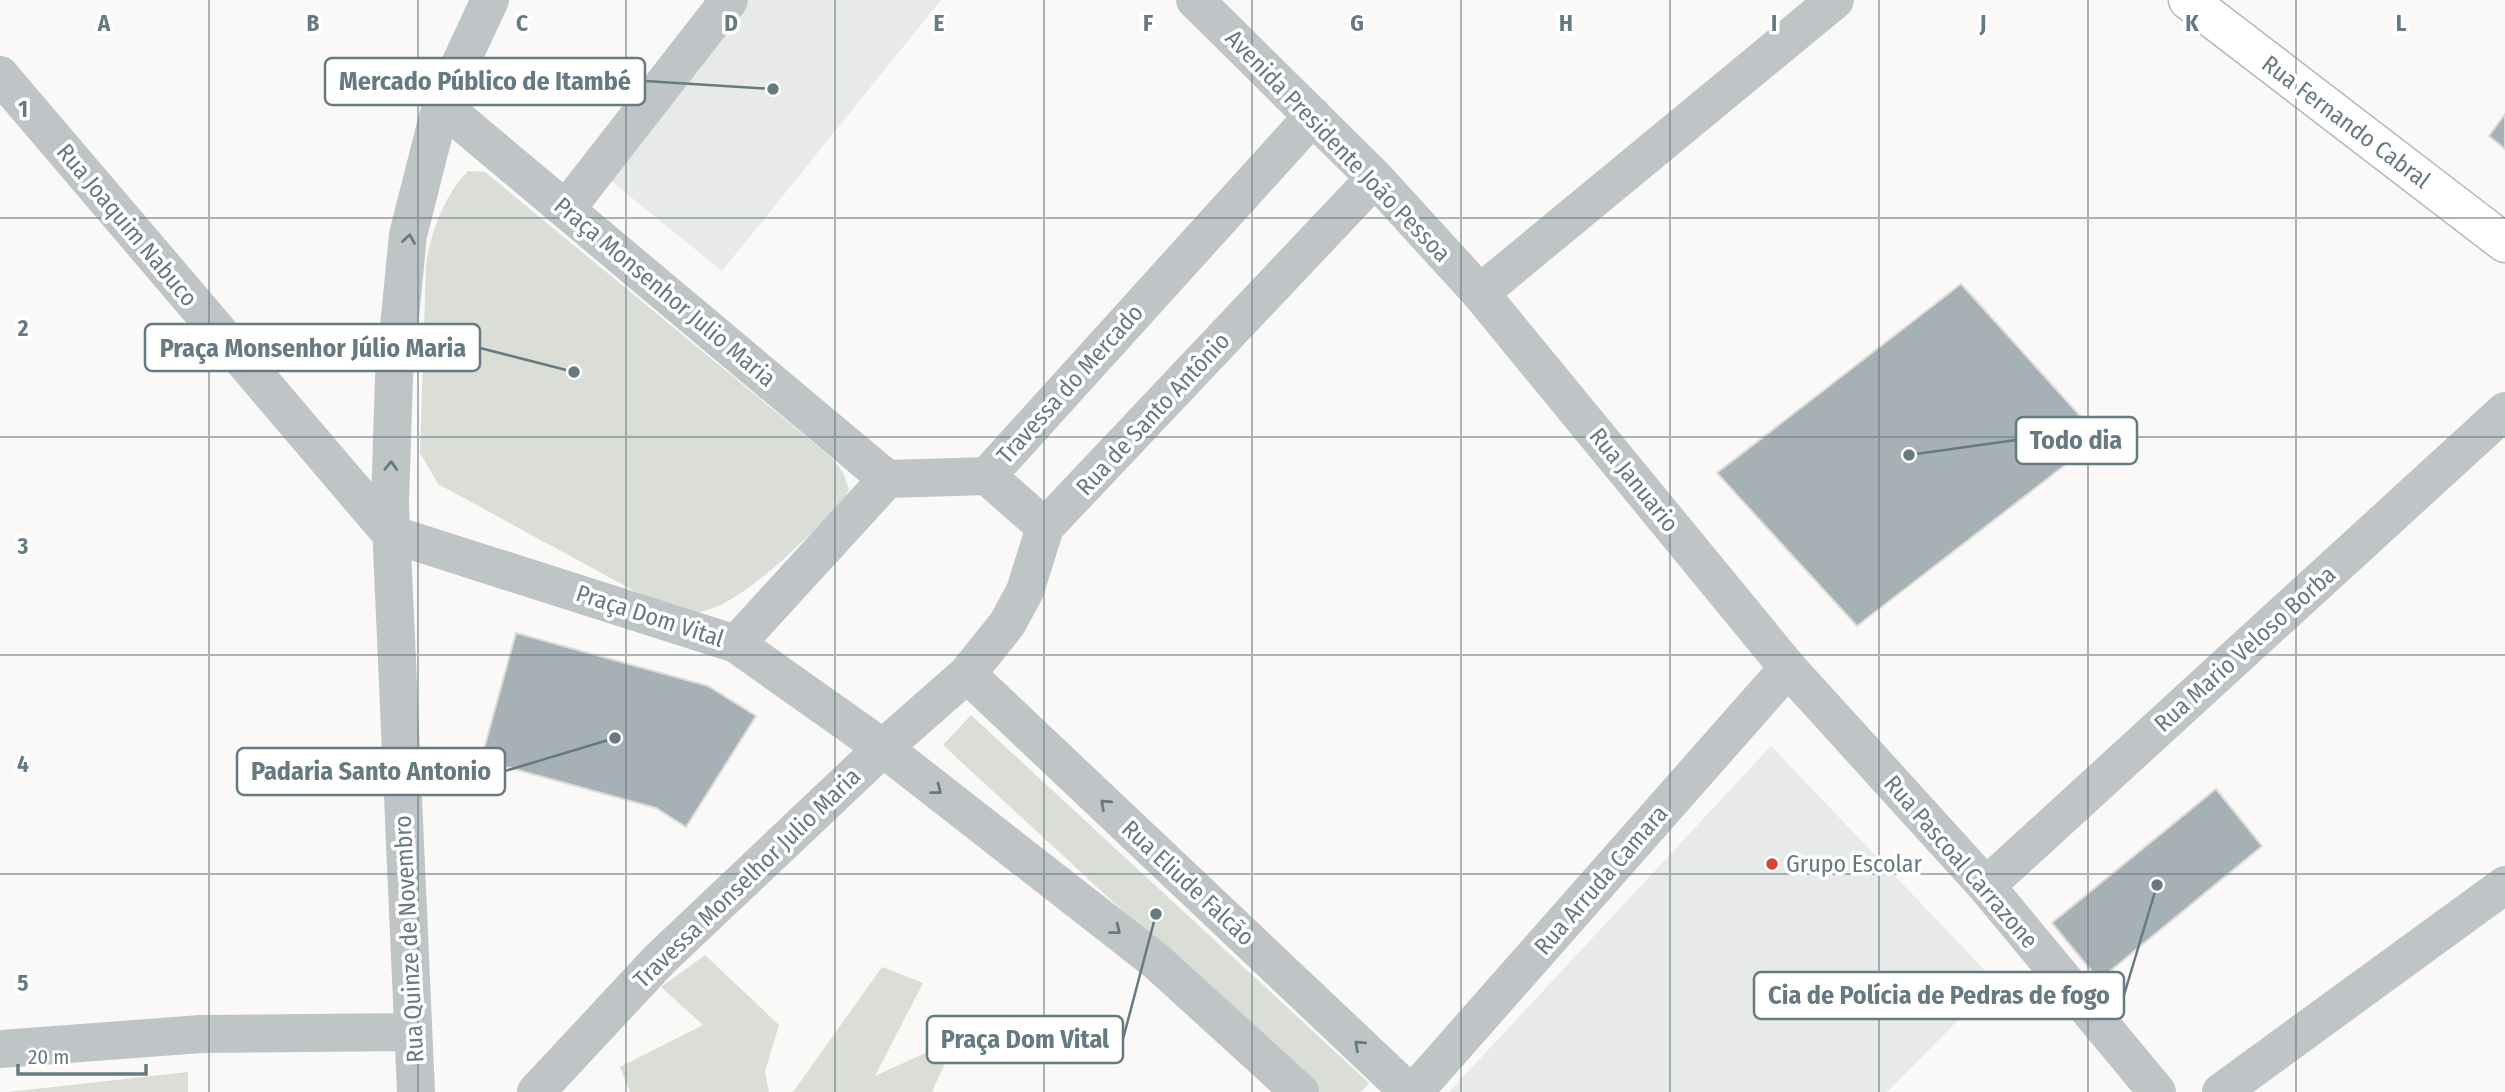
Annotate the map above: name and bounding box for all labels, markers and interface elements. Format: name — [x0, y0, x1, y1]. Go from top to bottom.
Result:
text: A — [97, 9, 111, 37]
text: B — [307, 9, 320, 37]
text: C — [516, 9, 528, 37]
text: D — [724, 9, 738, 37]
text: E — [934, 9, 945, 37]
text: F — [1143, 9, 1153, 37]
text: G — [1350, 9, 1364, 37]
text: H — [1559, 9, 1573, 37]
text: I — [1771, 9, 1777, 37]
text: J — [1979, 9, 1986, 37]
text: K — [2185, 9, 2199, 37]
text: L — [2396, 9, 2407, 37]
street label: Avenida Presidente João Pessoa — [1220, 24, 1456, 268]
street label: Rua Fernando Cabral — [2256, 50, 2436, 194]
callout: Mercado Público de Itambé — [325, 58, 645, 105]
text: Mercado Público de Itambé — [339, 66, 631, 97]
text: 1 — [18, 95, 28, 123]
street label: Rua Joaquim Nabuco — [51, 138, 203, 312]
street label: Praça Monsenhor Julio Maria — [549, 191, 781, 393]
one-way arrow — [401, 233, 416, 245]
street label: Travessa do Mercado — [991, 299, 1149, 469]
text: 2 — [17, 314, 29, 342]
callout: Praça Monsenhor Júlio Maria — [145, 324, 480, 371]
street label: Rua de Santo Antônio — [1070, 327, 1236, 501]
text: Praça Monsenhor Júlio Maria — [160, 333, 466, 364]
callout: Todo dia — [2016, 417, 2137, 464]
street label: Rua Januario — [1584, 422, 1684, 538]
text: Todo dia — [2030, 425, 2122, 456]
one-way arrow — [383, 460, 399, 470]
text: 3 — [17, 532, 29, 560]
street label: Rua Mario Veloso Borba — [2149, 560, 2341, 738]
street label: Praça Dom Vital — [573, 579, 727, 653]
callout: Padaria Santo Antonio — [237, 748, 505, 795]
text: 4 — [17, 750, 29, 778]
text: Padaria Santo Antonio — [251, 756, 491, 787]
street label: Travessa Monselhor Julio Maria — [628, 762, 866, 994]
street label: Rua Pascoal Carrazone — [1878, 770, 2044, 954]
one-way arrow — [929, 782, 942, 795]
one-way arrow — [1100, 800, 1113, 813]
street label: Rua Arruda Camara — [1529, 800, 1673, 960]
street label: Rua Quinze de Novembro — [389, 815, 429, 1063]
street label: Rua Eliude Falcão — [1116, 815, 1260, 951]
place label: Grupo Escolar — [1786, 850, 1923, 878]
marker: Grupo Escolar — [1764, 856, 1780, 872]
one-way arrow — [1109, 922, 1121, 935]
text: 5 — [17, 969, 29, 997]
callout: Cia de Polícia de Pedras de fogo — [1754, 972, 2124, 1019]
text: Cia de Polícia de Pedras de fogo — [1768, 980, 2110, 1011]
callout: Praça Dom Vital — [927, 1016, 1123, 1063]
text: Praça Dom Vital — [941, 1024, 1110, 1055]
scale bar — [18, 1032, 145, 1076]
one-way arrow — [1354, 1041, 1367, 1053]
text: 20 m — [28, 1044, 69, 1070]

